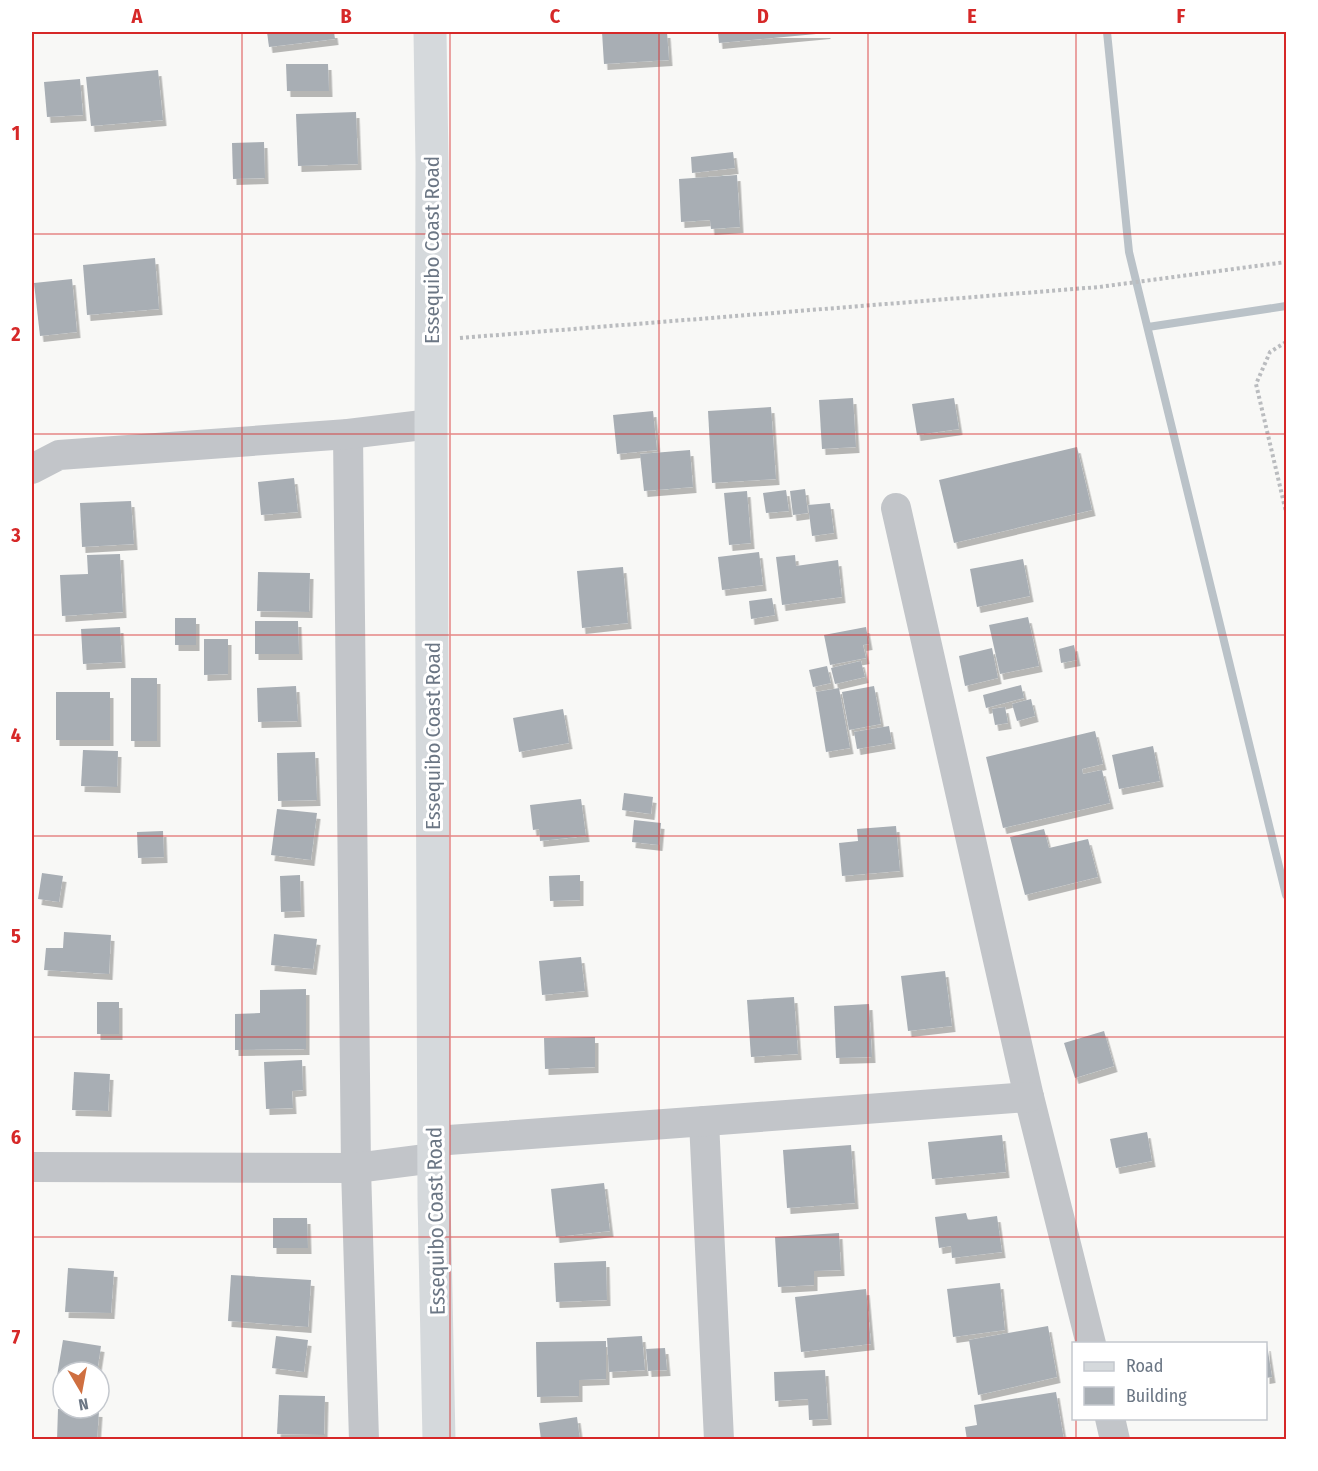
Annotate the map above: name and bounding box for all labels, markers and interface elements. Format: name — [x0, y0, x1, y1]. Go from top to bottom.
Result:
text: A — [131, 4, 144, 28]
text: B — [340, 4, 352, 28]
text: C — [550, 4, 561, 28]
text: D — [757, 4, 769, 28]
text: E — [967, 4, 977, 28]
text: F — [1177, 4, 1186, 28]
text: 1 — [12, 121, 20, 145]
street label: Essequibo Coast Road — [419, 156, 445, 344]
text: 2 — [10, 322, 21, 346]
text: 3 — [10, 523, 21, 547]
street label: Essequibo Coast Road — [420, 642, 446, 830]
text: 4 — [11, 723, 21, 747]
text: 5 — [11, 924, 21, 948]
text: 6 — [11, 1125, 21, 1149]
street label: Essequibo Coast Road — [421, 1127, 451, 1315]
text: 7 — [12, 1325, 21, 1349]
legend — [1072, 1342, 1267, 1420]
text: Road — [1126, 1355, 1163, 1377]
north arrow — [51, 1360, 111, 1420]
text: Building — [1126, 1385, 1187, 1407]
text: N — [77, 1394, 90, 1414]

